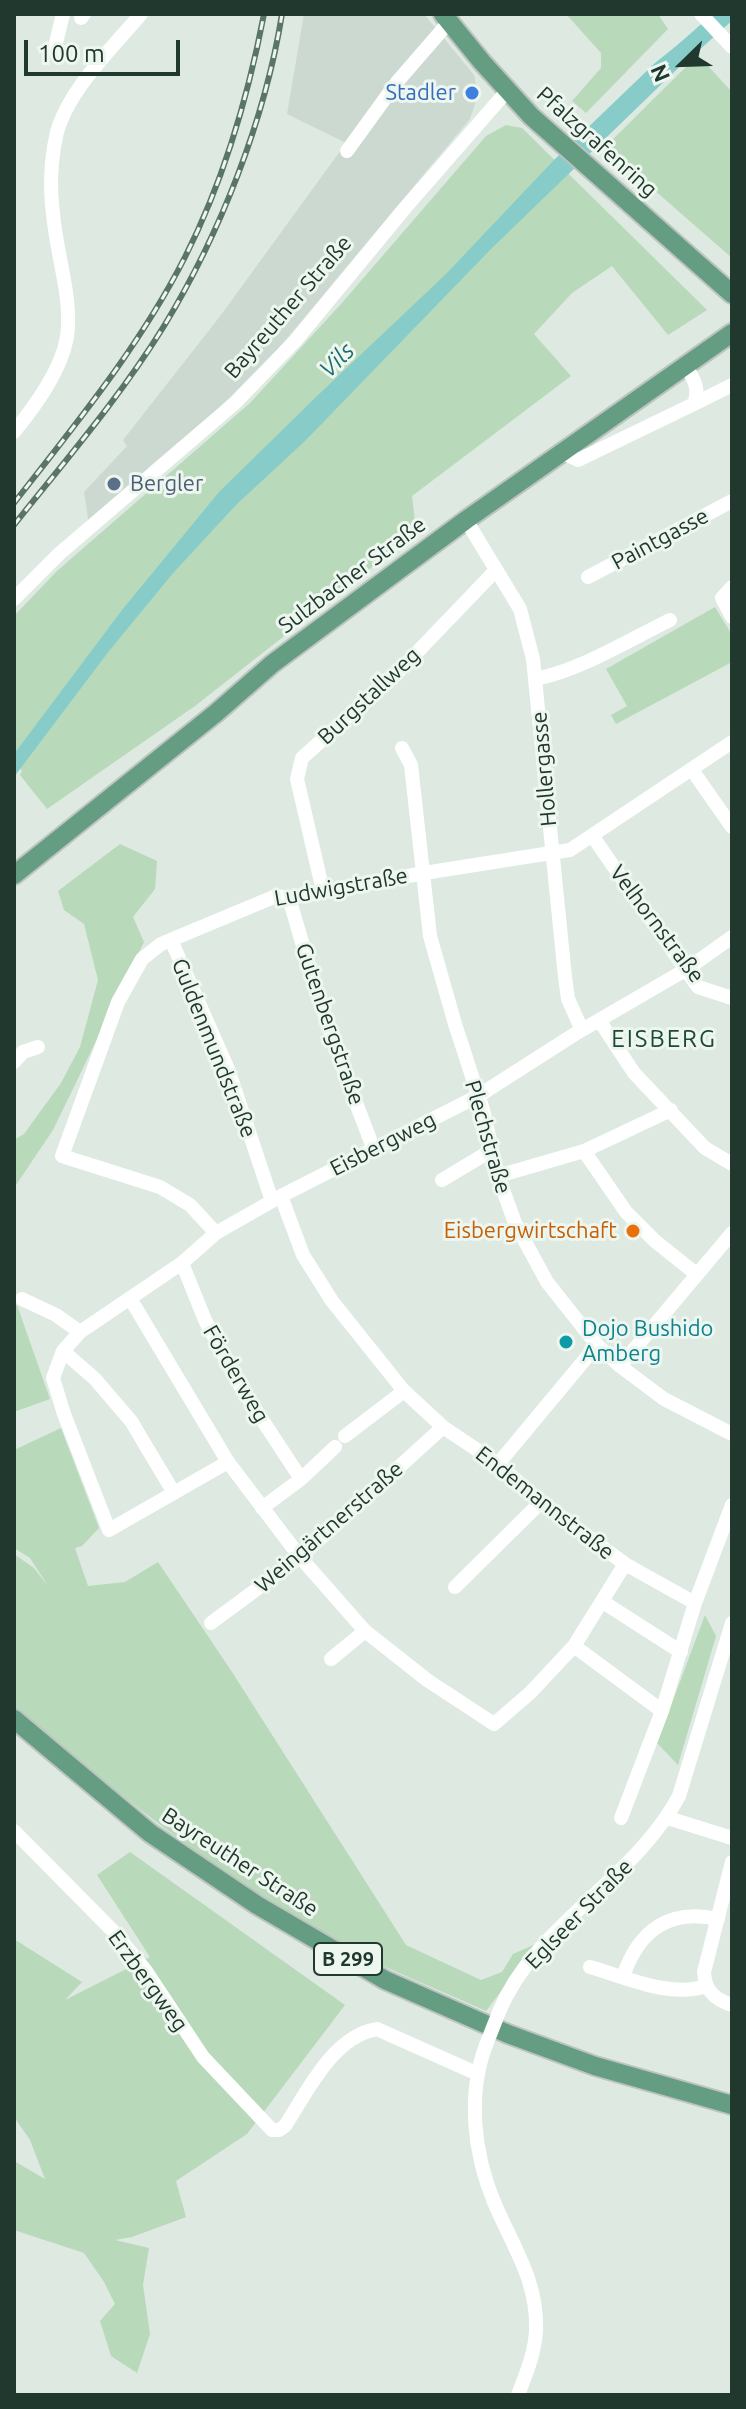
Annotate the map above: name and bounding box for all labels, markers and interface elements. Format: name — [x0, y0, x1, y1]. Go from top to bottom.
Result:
scale bar — [28, 24, 184, 74]
north arrow — [642, 24, 722, 104]
text: 100 m — [38, 40, 105, 67]
text: N — [645, 61, 674, 86]
place label: Stadler — [385, 80, 456, 106]
street label: Pfalzgrafenring — [531, 81, 663, 203]
marker: Stadler — [463, 84, 481, 102]
street label: Bayreuther Straße — [219, 230, 357, 384]
water label: Vils — [314, 337, 360, 383]
place label: Bergler — [130, 471, 203, 497]
marker: Bergler — [105, 475, 123, 493]
street label: Paintgasse — [607, 502, 713, 576]
street label: Sulzbacher Straße — [273, 511, 431, 639]
street label: Burgstallweg — [312, 642, 426, 750]
street label: Hollergasse — [526, 710, 562, 828]
street label: Velhornstraße — [604, 860, 710, 988]
street label: Ludwigstraße — [272, 862, 410, 912]
street label: Gutenbergstraße — [290, 939, 370, 1109]
street label: Guldenmundstraße — [166, 955, 262, 1141]
district label: EISBERG — [611, 1025, 717, 1053]
street label: Plechstraße — [459, 1077, 517, 1197]
street label: Eisbergweg — [326, 1106, 440, 1182]
place label: Eisbergwirtschaft — [444, 1218, 617, 1244]
marker: Eisbergwirtschaft — [624, 1222, 642, 1240]
place label: Dojo Bushido Amberg — [582, 1316, 713, 1368]
street label: Förderweg — [197, 1320, 275, 1428]
marker: Dojo Bushido Amberg — [557, 1333, 575, 1351]
street label: Endemannstraße — [470, 1441, 620, 1565]
street label: Weingärtnerstraße — [250, 1456, 408, 1598]
street label: Bayreuther Straße — [157, 1802, 323, 1922]
street label: Eglseer Straße — [520, 1853, 638, 1975]
street label: Erzbergweg — [102, 1925, 194, 2037]
road number: B 299 — [314, 1943, 382, 1975]

